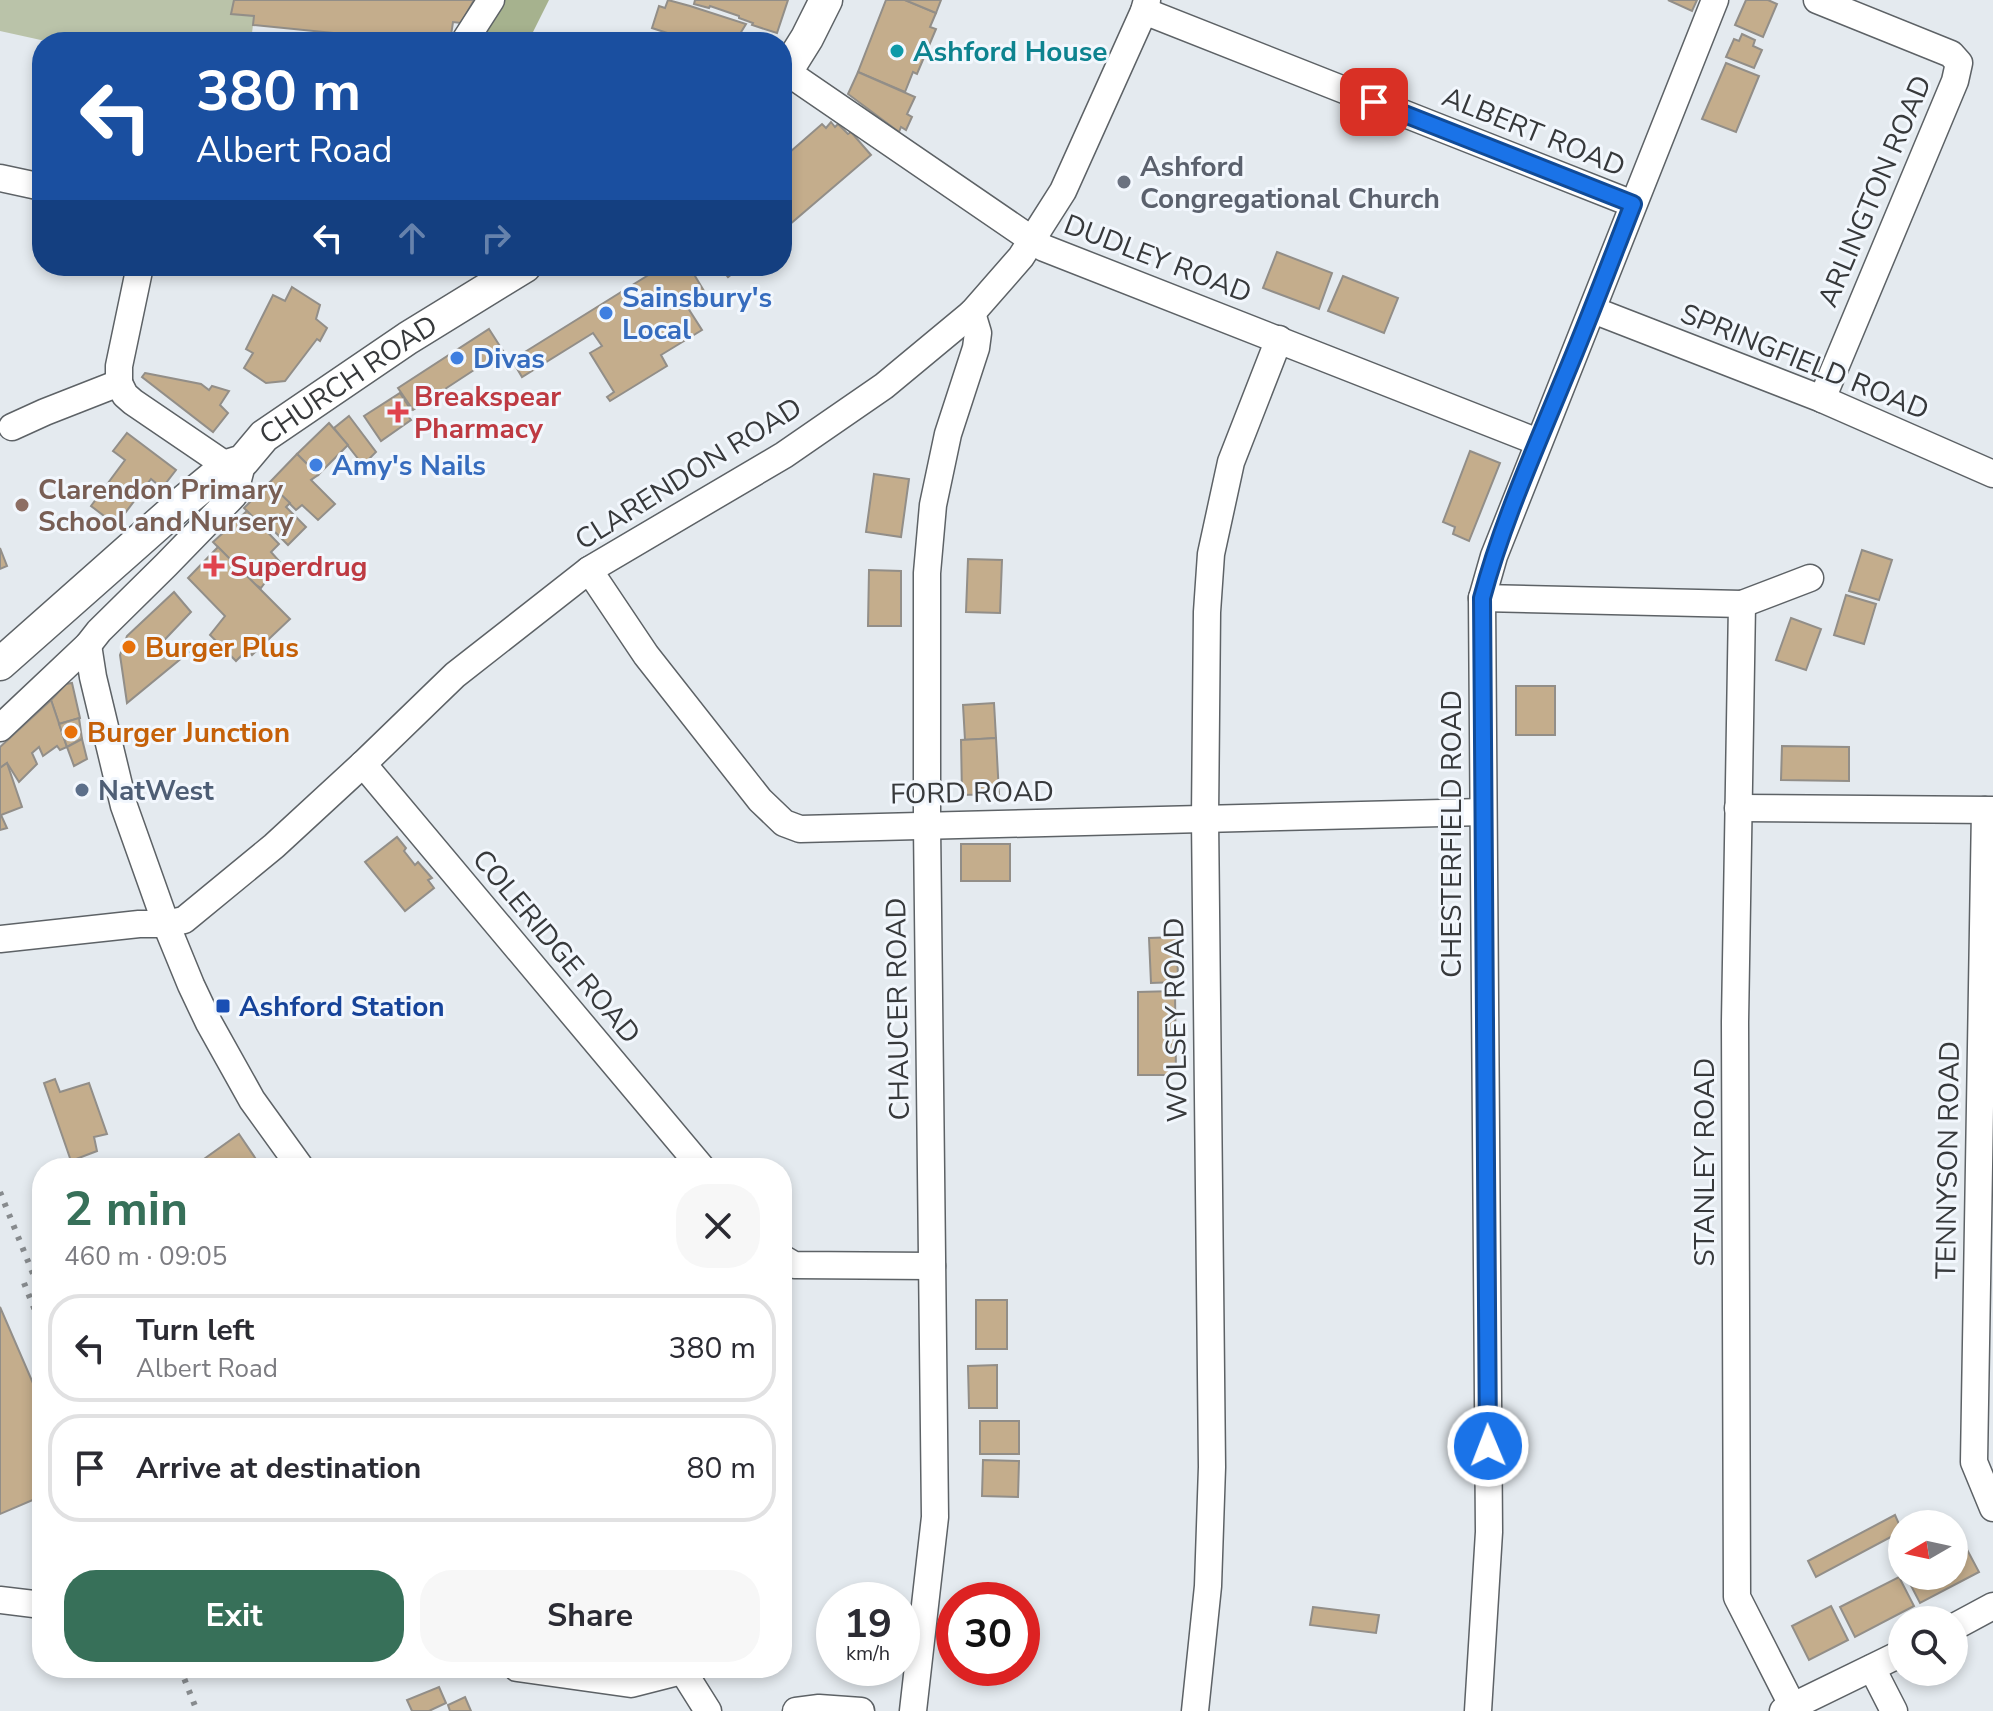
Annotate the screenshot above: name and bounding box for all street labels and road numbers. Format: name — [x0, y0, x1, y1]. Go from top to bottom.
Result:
street label: ARLINGTON ROAD — [1809, 70, 1941, 313]
street label: ALBERT ROAD — [1437, 78, 1631, 186]
street label: DUDLEY ROAD — [1058, 206, 1257, 312]
street label: SPRINGFIELD ROAD — [1675, 295, 1935, 429]
street label: CHURCH ROAD — [252, 306, 445, 454]
street label: CLARENDON ROAD — [568, 389, 809, 559]
street label: CHESTERFIELD ROAD — [1433, 690, 1471, 978]
street label: FORD ROAD — [890, 773, 1054, 813]
street label: COLERIDGE ROAD — [464, 841, 649, 1052]
street label: CHAUCER ROAD — [877, 897, 919, 1121]
street label: WOLSEY ROAD — [1155, 917, 1197, 1123]
street label: TENNYSON ROAD — [1927, 1041, 1969, 1279]
street label: STANLEY ROAD — [1686, 1058, 1724, 1266]

